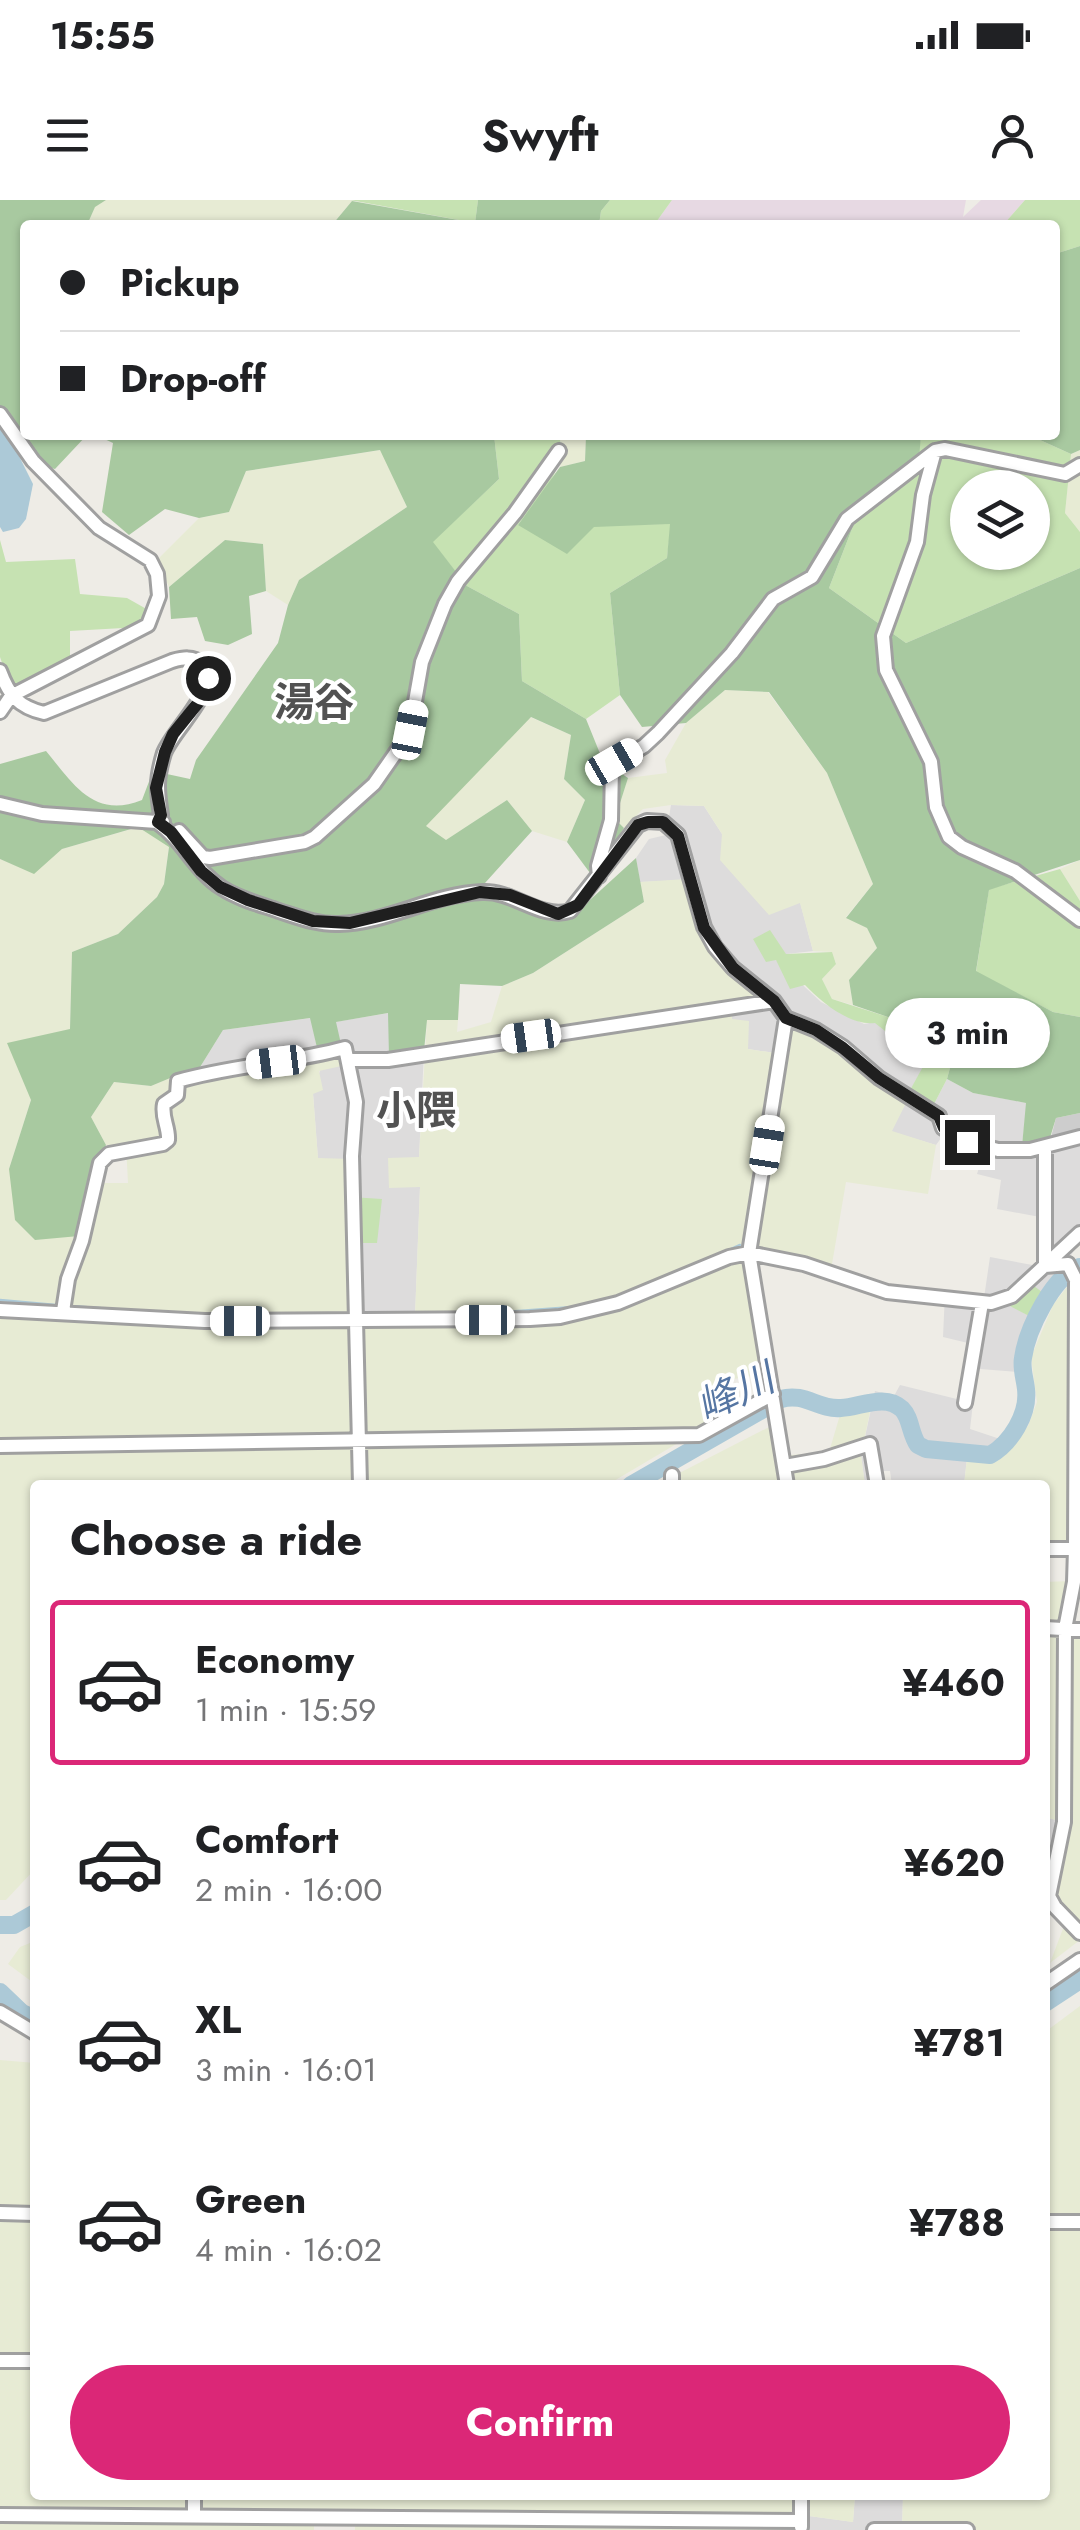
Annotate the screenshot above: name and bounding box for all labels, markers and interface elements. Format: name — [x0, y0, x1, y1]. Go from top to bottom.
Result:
text: 15:55 — [50, 8, 155, 63]
text: Swyft — [482, 103, 598, 168]
icon: menu — [40, 108, 95, 163]
icon: person — [985, 108, 1040, 163]
text: Pickup — [120, 255, 240, 310]
text: Drop-off — [120, 351, 266, 406]
map controls — [950, 470, 1050, 570]
button: layers — [950, 470, 1050, 570]
route start — [186, 656, 231, 701]
district label: 湯谷 — [274, 673, 354, 731]
car — [390, 698, 430, 762]
car — [581, 734, 647, 790]
callout: 3 min — [884, 997, 1050, 1067]
text: 3 min — [926, 1010, 1009, 1056]
car — [499, 1017, 563, 1055]
car — [244, 1043, 308, 1081]
district label: 小隈 — [376, 1081, 456, 1139]
car — [747, 1113, 787, 1177]
route end — [945, 1120, 990, 1165]
car — [455, 1305, 515, 1335]
car — [210, 1306, 270, 1336]
water label: 峰川 — [686, 1347, 787, 1435]
text: Choose a ride — [70, 1507, 362, 1572]
text: Economy — [195, 1632, 354, 1687]
icon: car — [75, 1638, 165, 1728]
text: ¥460 — [902, 1655, 1005, 1710]
text: 1 min · 15:59 — [195, 1687, 376, 1733]
text: Comfort — [195, 1812, 338, 1867]
icon: car — [75, 1818, 165, 1908]
text: ¥620 — [904, 1835, 1005, 1890]
text: 2 min · 16:00 — [195, 1867, 383, 1913]
text: XL — [195, 1992, 241, 2047]
icon: car — [75, 1998, 165, 2088]
text: ¥781 — [913, 2015, 1005, 2070]
text: 3 min · 16:01 — [195, 2047, 377, 2093]
text: Green — [195, 2172, 306, 2227]
icon: car — [75, 2178, 165, 2268]
text: ¥788 — [909, 2195, 1005, 2250]
text: 4 min · 16:02 — [195, 2227, 382, 2273]
button: Confirm — [70, 2365, 1010, 2480]

